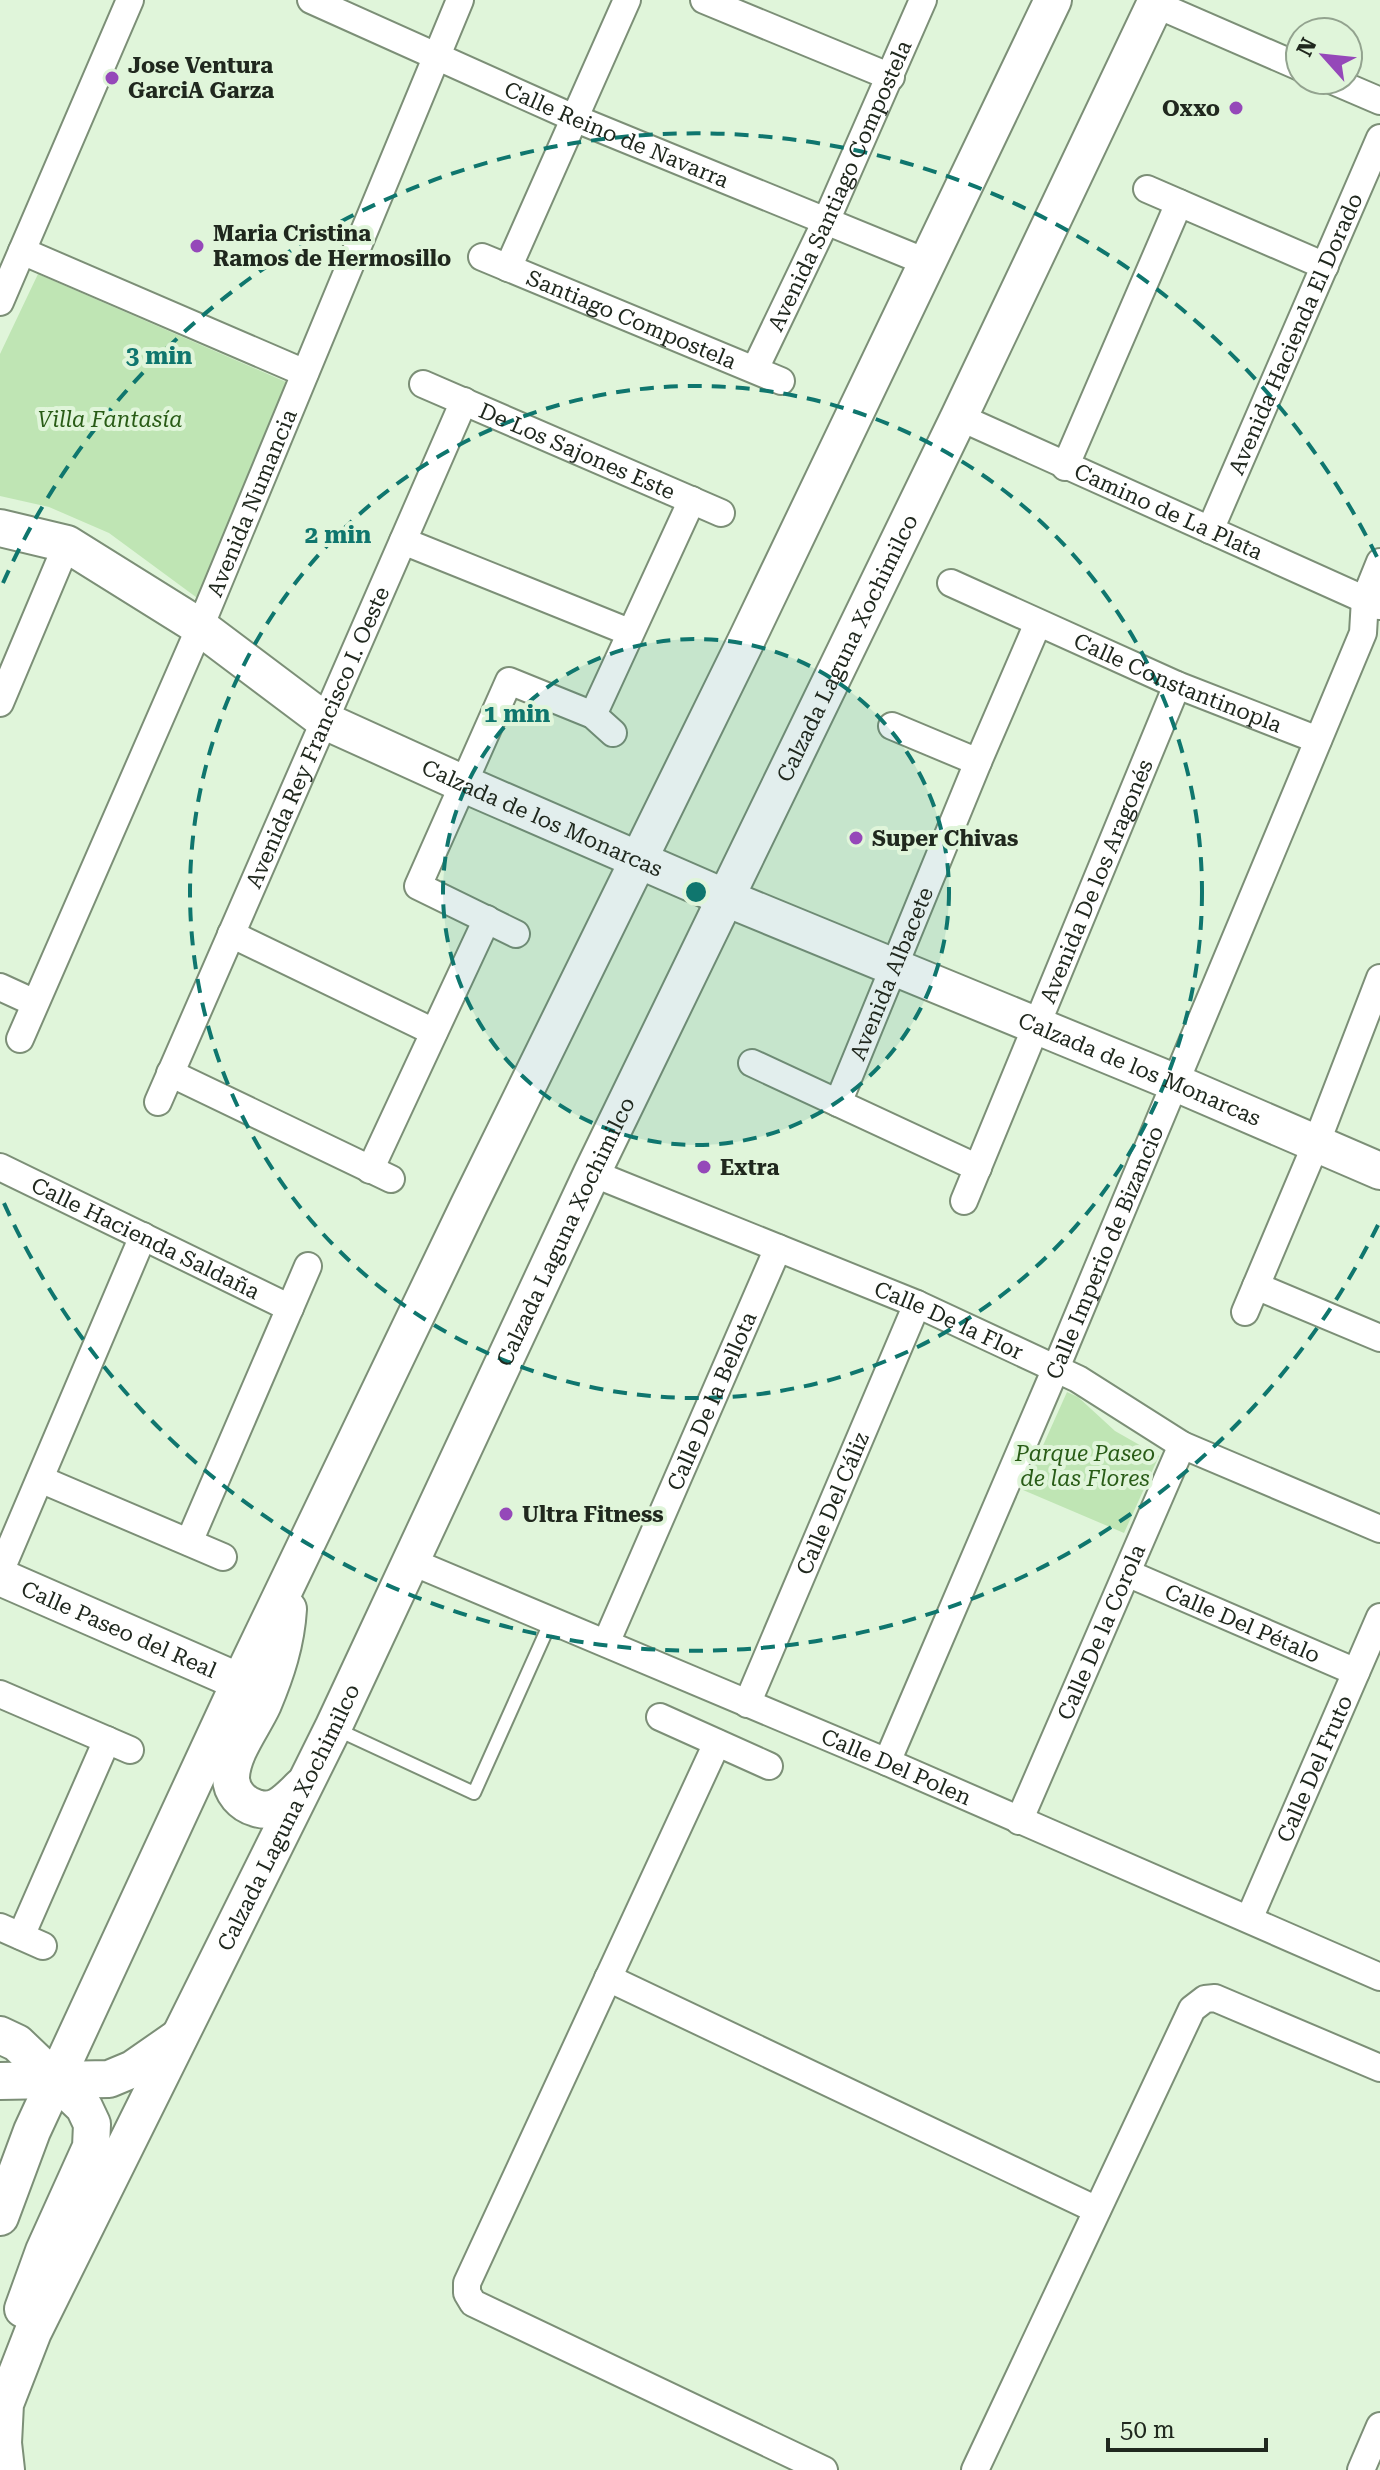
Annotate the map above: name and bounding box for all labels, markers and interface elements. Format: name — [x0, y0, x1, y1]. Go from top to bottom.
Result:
north arrow — [1284, 16, 1364, 96]
text: N — [1292, 34, 1322, 60]
street label: Avenida Santiago Compostela — [763, 36, 916, 335]
place label: Jose Ventura GarciA Garza — [128, 53, 274, 103]
marker: Jose Ventura GarciA Garza — [103, 69, 121, 87]
street label: Calle Reino de Navarra — [501, 76, 733, 193]
place label: Oxxo — [1162, 96, 1220, 121]
marker: Oxxo — [1227, 99, 1245, 117]
street label: Avenida Hacienda El Dorado — [1223, 189, 1367, 478]
place label: Maria Cristina Ramos de Hermosillo — [213, 221, 451, 271]
marker: Maria Cristina Ramos de Hermosillo — [188, 237, 206, 255]
street label: Santiago Compostela — [523, 264, 740, 374]
text: 3 min — [126, 342, 192, 370]
street label: De Los Sajones Este — [475, 397, 679, 504]
street label: Avenida Numancia — [202, 405, 301, 600]
park label: Villa Fantasía — [38, 407, 182, 432]
street label: Camino de La Plata — [1071, 458, 1267, 565]
street label: Calzada Laguna Xochimilco — [771, 510, 922, 786]
text: 2 min — [305, 521, 371, 549]
street label: Avenida Rey Francisco I. Oeste — [241, 583, 394, 892]
street label: Calle Constantinopla — [1070, 628, 1286, 737]
text: 1 min — [484, 700, 550, 728]
street label: Calzada de los Monarcas — [418, 754, 667, 881]
street label: Avenida De los Aragonés — [1035, 756, 1157, 1007]
place label: Super Chivas — [872, 826, 1018, 851]
marker: Super Chivas — [847, 829, 865, 847]
centre of rings — [682, 878, 710, 906]
street label: Avenida Albacete — [845, 883, 938, 1064]
street label: Calzada de los Monarcas — [1015, 1007, 1265, 1131]
street label: Calzada Laguna Xochimilco — [491, 1093, 639, 1370]
street label: Calle Imperio de Bizancio — [1040, 1122, 1168, 1383]
place label: Extra — [720, 1155, 779, 1180]
marker: Extra — [695, 1158, 713, 1176]
street label: Calle Hacienda Saldaña — [27, 1172, 264, 1304]
street label: Calle De la Flor — [871, 1276, 1027, 1364]
street label: Calle De la Bellota — [662, 1308, 761, 1494]
street label: Calle Del Cáliz — [791, 1428, 874, 1578]
park label: Parque Paseo de las Flores — [1014, 1441, 1155, 1491]
place label: Ultra Fitness — [522, 1502, 664, 1527]
marker: Ultra Fitness — [497, 1505, 515, 1523]
street label: Calle De la Corola — [1052, 1540, 1150, 1723]
street label: Calle Paseo del Real — [18, 1576, 221, 1683]
street label: Calle Del Pétalo — [1161, 1578, 1324, 1668]
street label: Calzada Laguna Xochimilco — [212, 1680, 364, 1955]
street label: Calle Del Fruto — [1271, 1691, 1357, 1846]
street label: Calle Del Polen — [818, 1723, 975, 1810]
scale bar — [1108, 2402, 1266, 2452]
text: 50 m — [1120, 2416, 1175, 2444]

